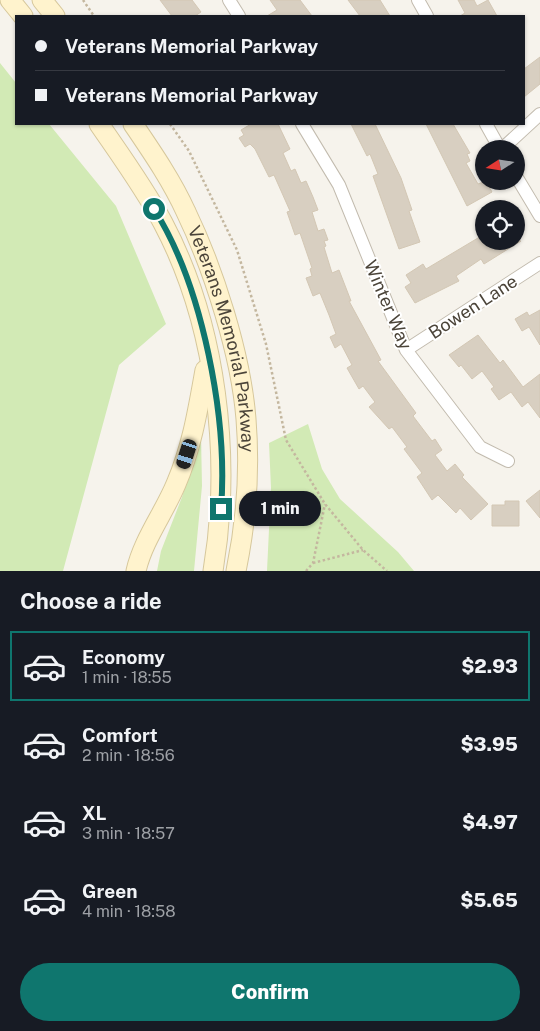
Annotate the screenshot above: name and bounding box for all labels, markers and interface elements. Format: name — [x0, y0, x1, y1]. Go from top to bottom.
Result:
text: Veterans Memorial Parkway — [65, 35, 318, 57]
text: Veterans Memorial Parkway — [65, 84, 318, 106]
north arrow — [475, 140, 525, 190]
map controls — [475, 140, 525, 250]
route start — [143, 198, 165, 220]
button: locate — [475, 200, 525, 250]
street label: Veterans Memorial Parkway — [184, 222, 259, 453]
street label: Winter Way — [360, 257, 417, 353]
street label: Bowen Lane — [424, 270, 521, 343]
car — [175, 437, 198, 471]
callout: 1 min — [238, 492, 321, 526]
route end — [210, 498, 232, 520]
text: 1 min — [260, 499, 300, 518]
text: Choose a ride — [20, 588, 162, 614]
icon: car — [22, 644, 67, 689]
text: Economy — [82, 646, 165, 668]
text: $2.93 — [461, 655, 518, 677]
text: 1 min · 18:55 — [82, 668, 172, 687]
icon: car — [22, 722, 67, 767]
text: Comfort — [82, 724, 158, 746]
text: $3.95 — [460, 733, 518, 755]
text: 2 min · 18:56 — [82, 746, 175, 765]
icon: car — [22, 800, 67, 845]
text: XL — [82, 802, 107, 824]
text: $4.97 — [462, 811, 518, 833]
text: 3 min · 18:57 — [82, 824, 175, 843]
icon: car — [22, 878, 67, 923]
text: Green — [82, 880, 137, 902]
text: $5.65 — [460, 889, 518, 911]
text: 4 min · 18:58 — [82, 902, 176, 921]
button: Confirm — [20, 963, 520, 1021]

